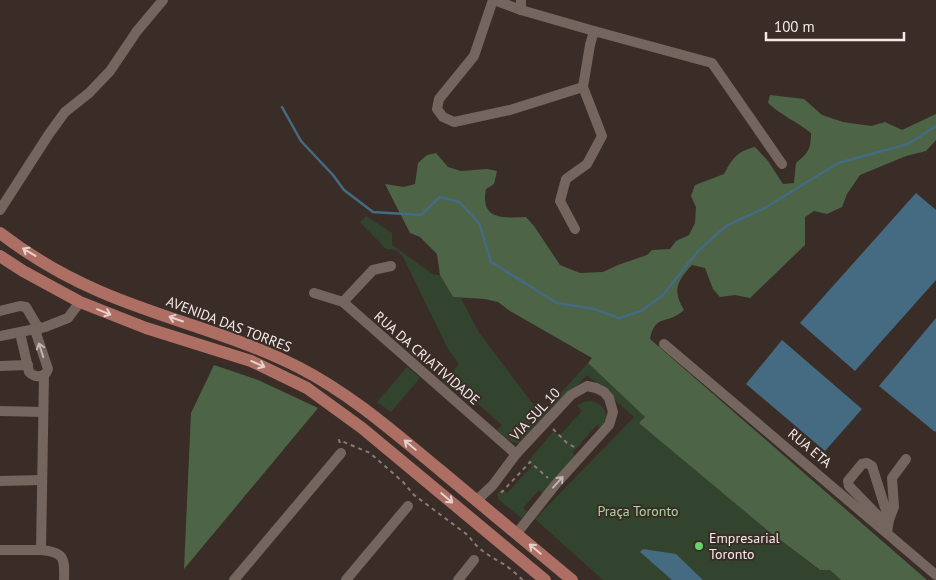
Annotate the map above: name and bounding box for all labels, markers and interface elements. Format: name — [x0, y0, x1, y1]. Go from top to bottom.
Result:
scale bar — [766, 10, 904, 42]
text: 100 m — [774, 17, 815, 36]
one-way arrow — [22, 247, 36, 257]
street label: AVENIDA DAS TORRES — [164, 292, 294, 356]
street label: RUA DA CRIATIVIDADE — [370, 307, 484, 409]
one-way arrow — [96, 308, 111, 317]
one-way arrow — [169, 314, 184, 323]
one-way arrow — [36, 343, 46, 359]
one-way arrow — [250, 360, 265, 369]
street label: VIA SUL 10 — [505, 384, 564, 445]
street label: RUA ETA — [785, 425, 836, 472]
one-way arrow — [403, 439, 416, 450]
one-way arrow — [552, 475, 564, 488]
one-way arrow — [440, 493, 453, 504]
park label: Praça Toronto — [597, 502, 679, 520]
place label: Empresarial Toronto — [709, 529, 780, 563]
marker: Empresarial Toronto — [693, 540, 705, 552]
one-way arrow — [528, 543, 541, 554]

